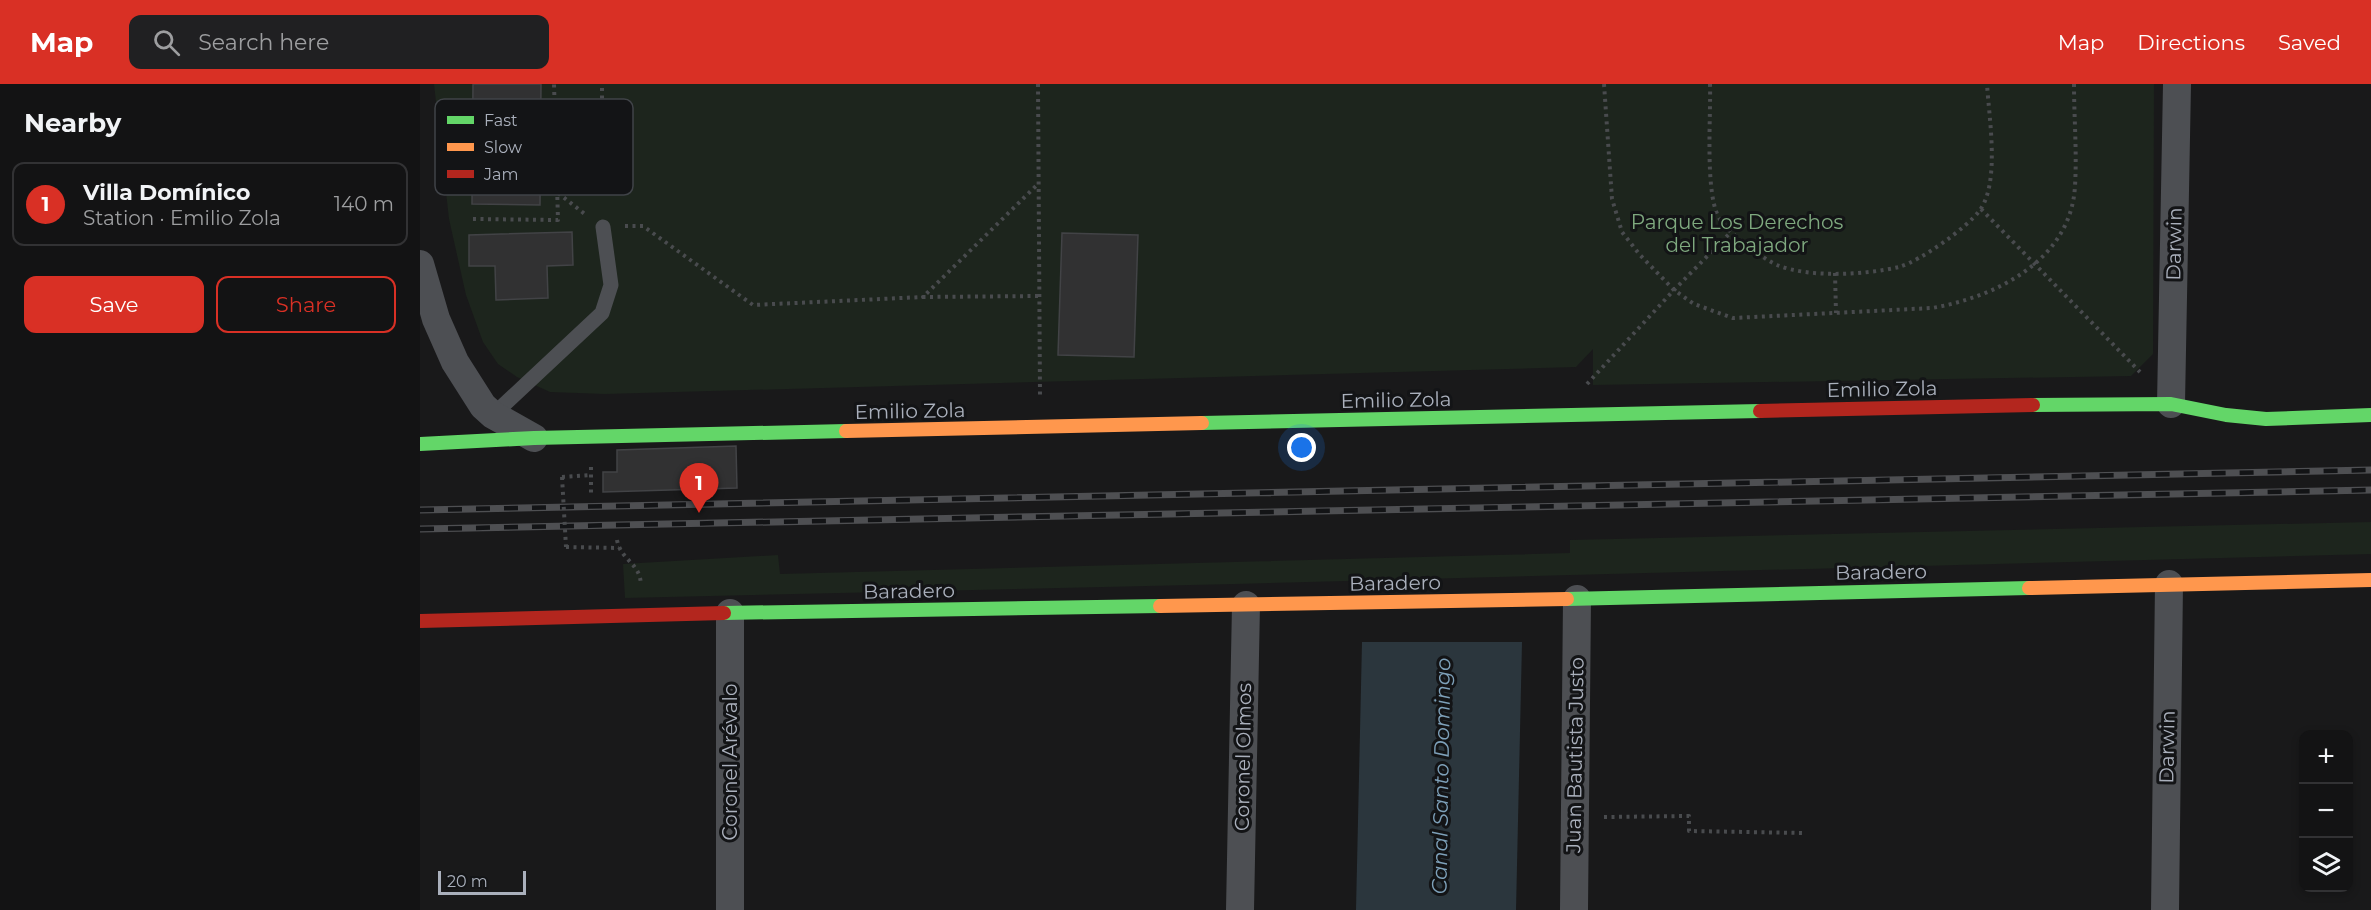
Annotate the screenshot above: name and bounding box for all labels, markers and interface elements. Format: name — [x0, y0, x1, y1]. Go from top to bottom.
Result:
search box — [129, 15, 549, 69]
text: Map — [30, 25, 93, 59]
icon: search — [150, 26, 183, 59]
text: Search here — [198, 29, 329, 56]
text: Map — [2058, 30, 2104, 55]
text: Directions — [2137, 30, 2245, 55]
text: Saved — [2278, 30, 2341, 55]
legend — [435, 99, 633, 195]
text: Nearby — [24, 107, 121, 139]
text: Fast — [484, 111, 518, 130]
text: Slow — [484, 138, 522, 157]
text: Jam — [483, 165, 518, 184]
text: Villa Domínico — [83, 179, 250, 206]
text: 1 — [42, 192, 49, 216]
text: 140 m — [334, 192, 394, 216]
text: Station · Emilio Zola — [83, 206, 281, 230]
street label: Darwin — [2161, 207, 2187, 281]
park label: Parque Los Derechos del Trabajador — [1631, 210, 1843, 257]
button: Save — [24, 276, 204, 333]
button: Share — [216, 276, 396, 333]
street label: Emilio Zola — [1826, 376, 1938, 402]
street label: Emilio Zola — [1340, 387, 1452, 413]
street label: Emilio Zola — [854, 398, 966, 424]
your location — [1287, 433, 1316, 462]
pin: 1 — [680, 464, 718, 513]
street label: Baradero — [1835, 559, 1927, 585]
street label: Baradero — [1349, 570, 1441, 596]
street label: Baradero — [863, 578, 955, 604]
water label: Canal Santo Domingo — [1426, 657, 1456, 895]
street label: Juan Bautista Justo — [1561, 657, 1589, 854]
street label: Coronel Olmos — [1230, 682, 1256, 831]
street label: Coronel Arévalo — [718, 684, 742, 840]
street label: Darwin — [2154, 710, 2180, 784]
map controls — [2299, 730, 2353, 892]
button: + — [2299, 730, 2353, 784]
button: − — [2299, 784, 2353, 838]
button: layers — [2299, 838, 2353, 892]
scale bar — [438, 868, 526, 896]
text: 20 m — [447, 872, 488, 891]

